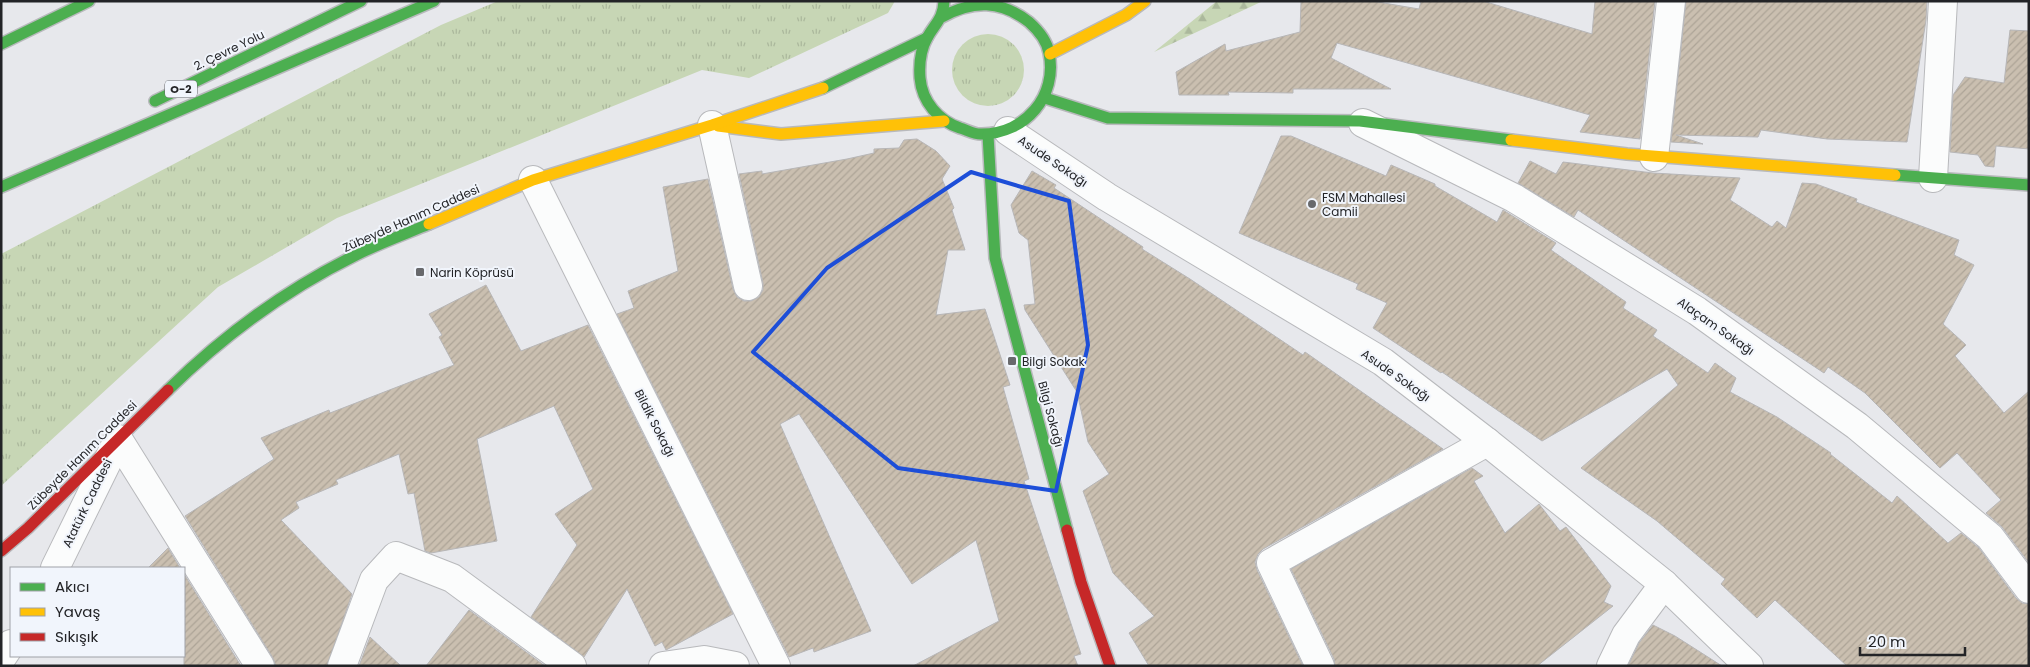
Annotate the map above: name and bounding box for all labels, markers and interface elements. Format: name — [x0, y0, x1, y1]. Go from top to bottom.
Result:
street label: 2. Çevre Yolu — [191, 26, 267, 74]
road number: O-2 — [165, 80, 197, 98]
street label: Asude Sokağı — [1015, 131, 1091, 191]
street label: Zübeyde Hanım Caddesi — [340, 180, 482, 256]
place label: FSM Mahallesi Camii — [1322, 189, 1405, 220]
marker: FSM Mahallesi Camii — [1306, 198, 1318, 210]
place label: Narin Köprüsü — [430, 264, 514, 281]
marker: Narin Köprüsü — [414, 266, 426, 278]
street label: Alaçam Sokağı — [1674, 293, 1758, 359]
street label: Asude Sokağı — [1358, 345, 1434, 405]
place label: Bilgi Sokak — [1022, 353, 1086, 370]
marker: Bilgi Sokak — [1006, 355, 1018, 367]
street label: Bilgi Sokağı — [1034, 379, 1068, 449]
street label: Bildik Sokağı — [631, 386, 679, 460]
street label: Zübeyde Hanım Caddesi — [24, 397, 140, 513]
street label: Atatürk Caddesi — [58, 456, 116, 550]
legend — [10, 567, 185, 657]
text: Akıcı — [55, 576, 89, 597]
text: Yavaş — [55, 601, 100, 622]
scale bar — [1860, 624, 1965, 656]
text: Sıkışık — [55, 626, 98, 647]
text: 20 m — [1868, 631, 1906, 652]

